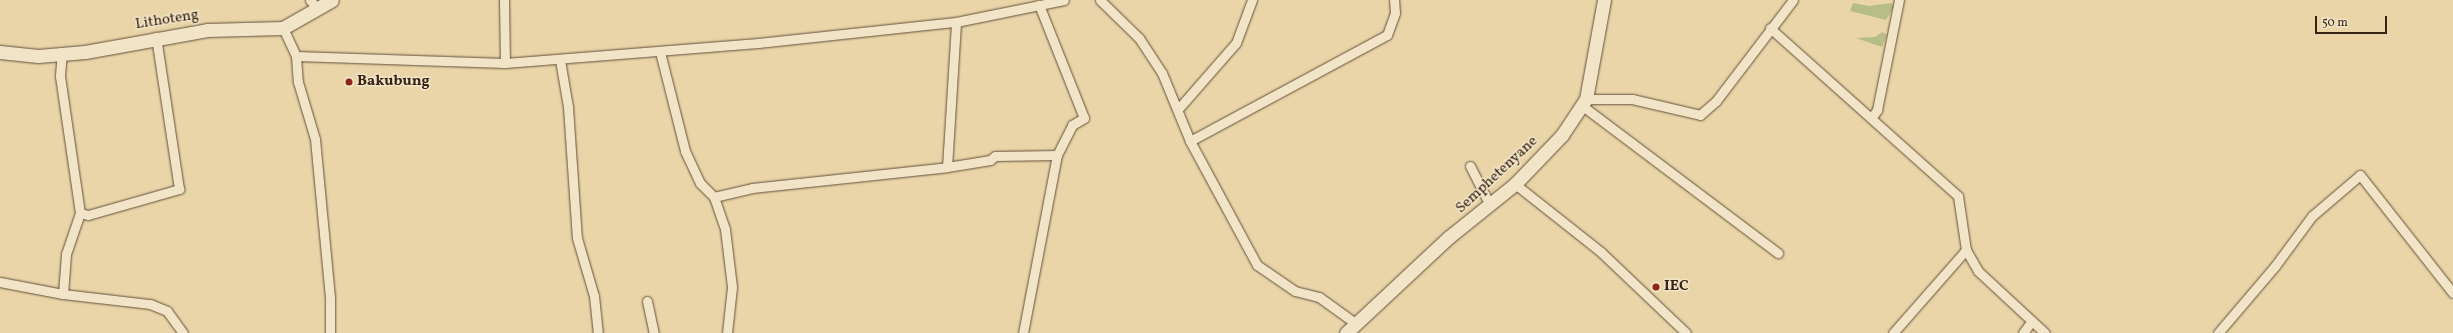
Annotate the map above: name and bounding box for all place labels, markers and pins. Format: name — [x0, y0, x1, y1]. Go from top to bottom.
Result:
place label: Bakubung — [357, 73, 430, 91]
marker: Bakubung — [344, 77, 354, 87]
place label: IEC — [1664, 278, 1689, 296]
marker: IEC — [1651, 282, 1661, 292]

